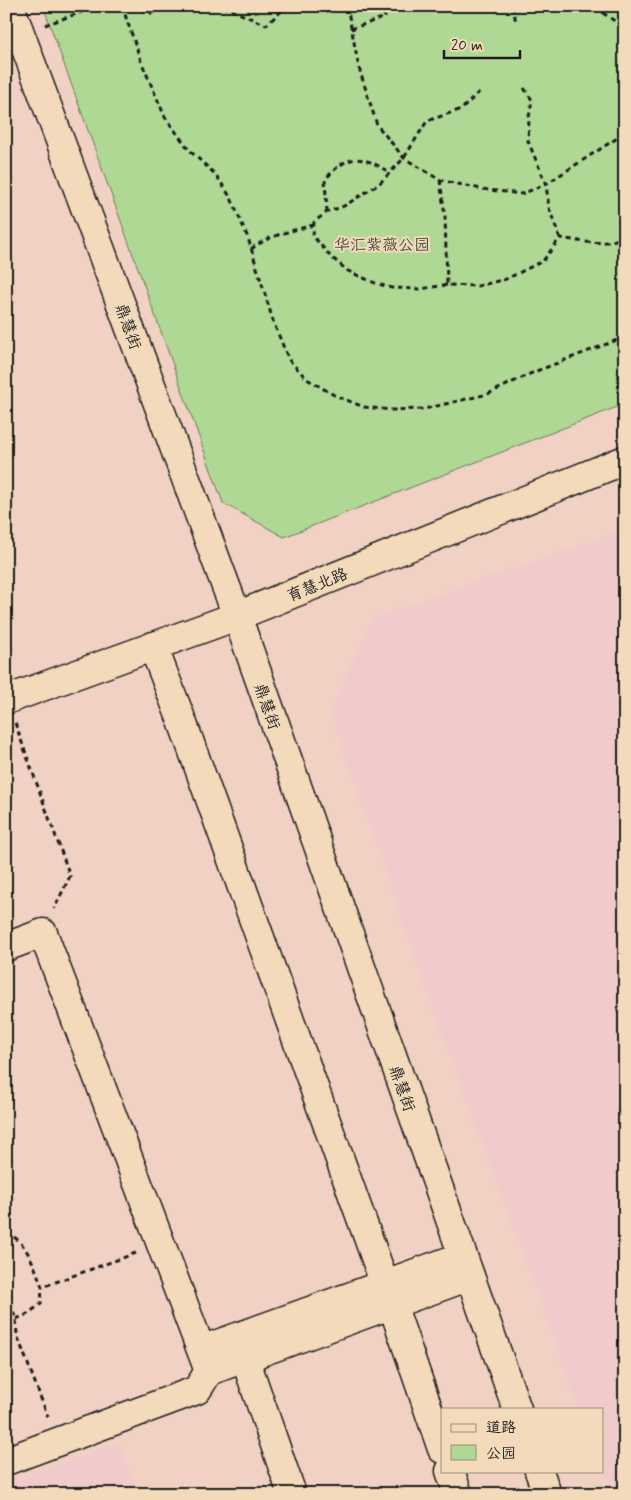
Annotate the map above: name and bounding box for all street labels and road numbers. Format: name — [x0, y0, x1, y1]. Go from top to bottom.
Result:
street label: 鼎慧街 — [110, 300, 146, 353]
street label: 育慧北路 — [284, 564, 351, 607]
street label: 鼎慧街 — [249, 680, 284, 733]
street label: 鼎慧街 — [384, 1062, 419, 1115]

